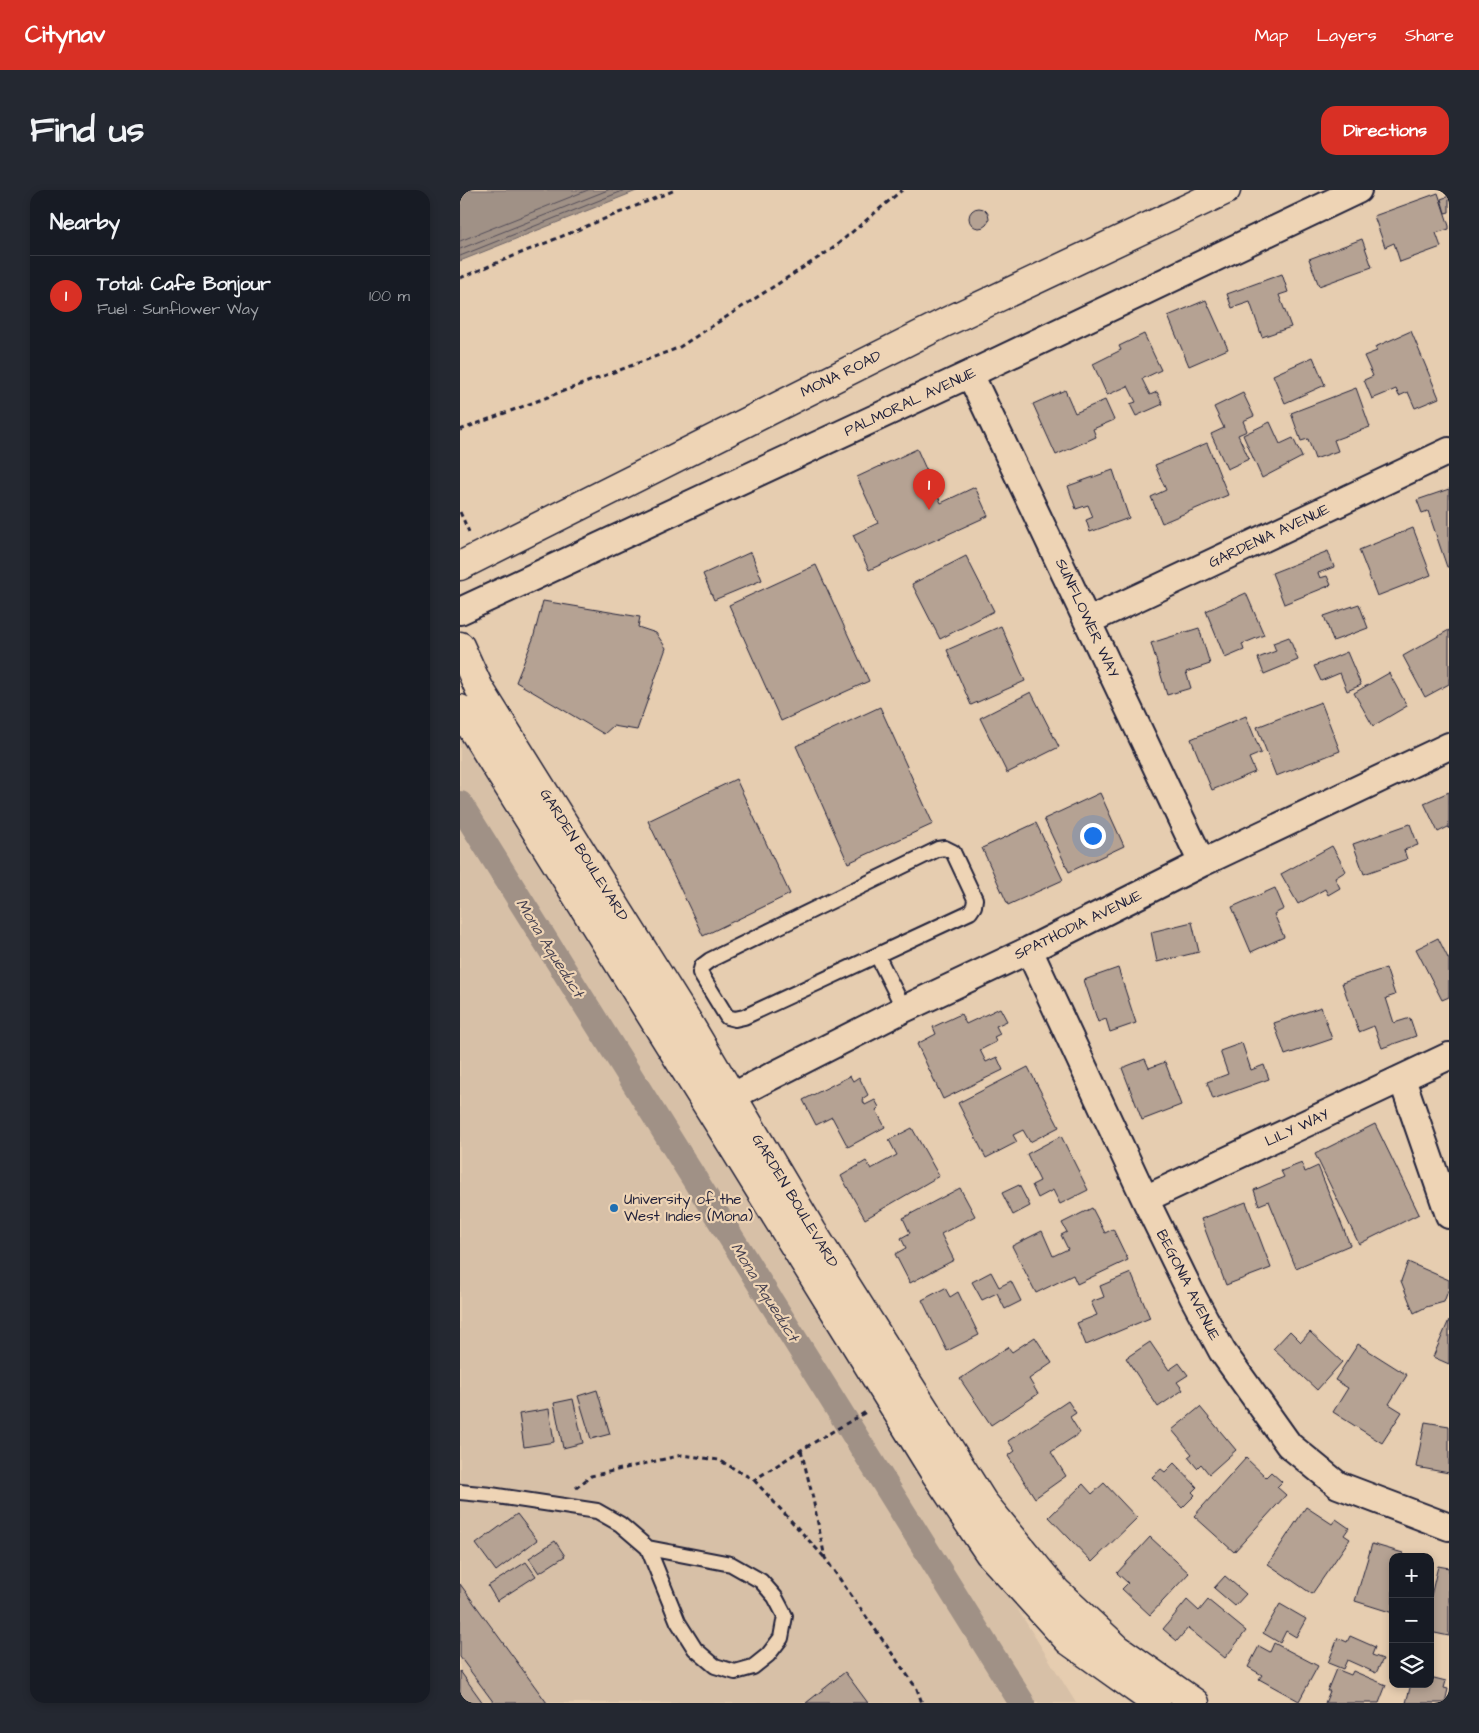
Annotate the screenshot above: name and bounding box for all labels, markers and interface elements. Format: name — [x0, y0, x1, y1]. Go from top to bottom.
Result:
text: Citynav — [25, 18, 105, 52]
text: Map — [1254, 23, 1288, 48]
text: Layers — [1316, 23, 1377, 48]
text: Share — [1405, 23, 1454, 48]
text: Find us — [30, 106, 144, 155]
button: Directions — [1321, 106, 1449, 155]
text: Nearby — [50, 208, 120, 237]
text: Total: Cafe Bonjour — [97, 271, 271, 298]
text: 1 — [65, 285, 67, 307]
text: 100 m — [369, 285, 410, 307]
text: Fuel · Sunflower Way — [97, 298, 259, 320]
street label: MONA ROAD — [797, 345, 885, 403]
street label: PALMORAL AVENUE — [841, 362, 979, 442]
pin: 1 — [913, 469, 945, 510]
street label: GARDENIA AVENUE — [1205, 499, 1333, 573]
street label: SUNFLOWER WAY — [1050, 555, 1124, 681]
street label: GARDEN BOULEVARD — [535, 785, 633, 925]
your location — [1080, 823, 1106, 849]
street label: SPATHODIA AVENUE — [1011, 885, 1145, 965]
water label: Mona Aqueduct — [511, 894, 590, 1003]
street label: LILY WAY — [1261, 1104, 1333, 1152]
street label: GARDEN BOULEVARD — [747, 1130, 843, 1272]
place label: University of the West Indies (Mona) — [624, 1189, 753, 1227]
marker: University of the West Indies (Mona) — [608, 1202, 620, 1214]
street label: BEGONIA AVENUE — [1151, 1226, 1225, 1344]
water label: Mona Aqueduct — [726, 1238, 805, 1347]
map controls — [1389, 1553, 1434, 1688]
button: + — [1389, 1553, 1434, 1598]
button: − — [1389, 1598, 1434, 1643]
button: layers — [1389, 1643, 1434, 1688]

